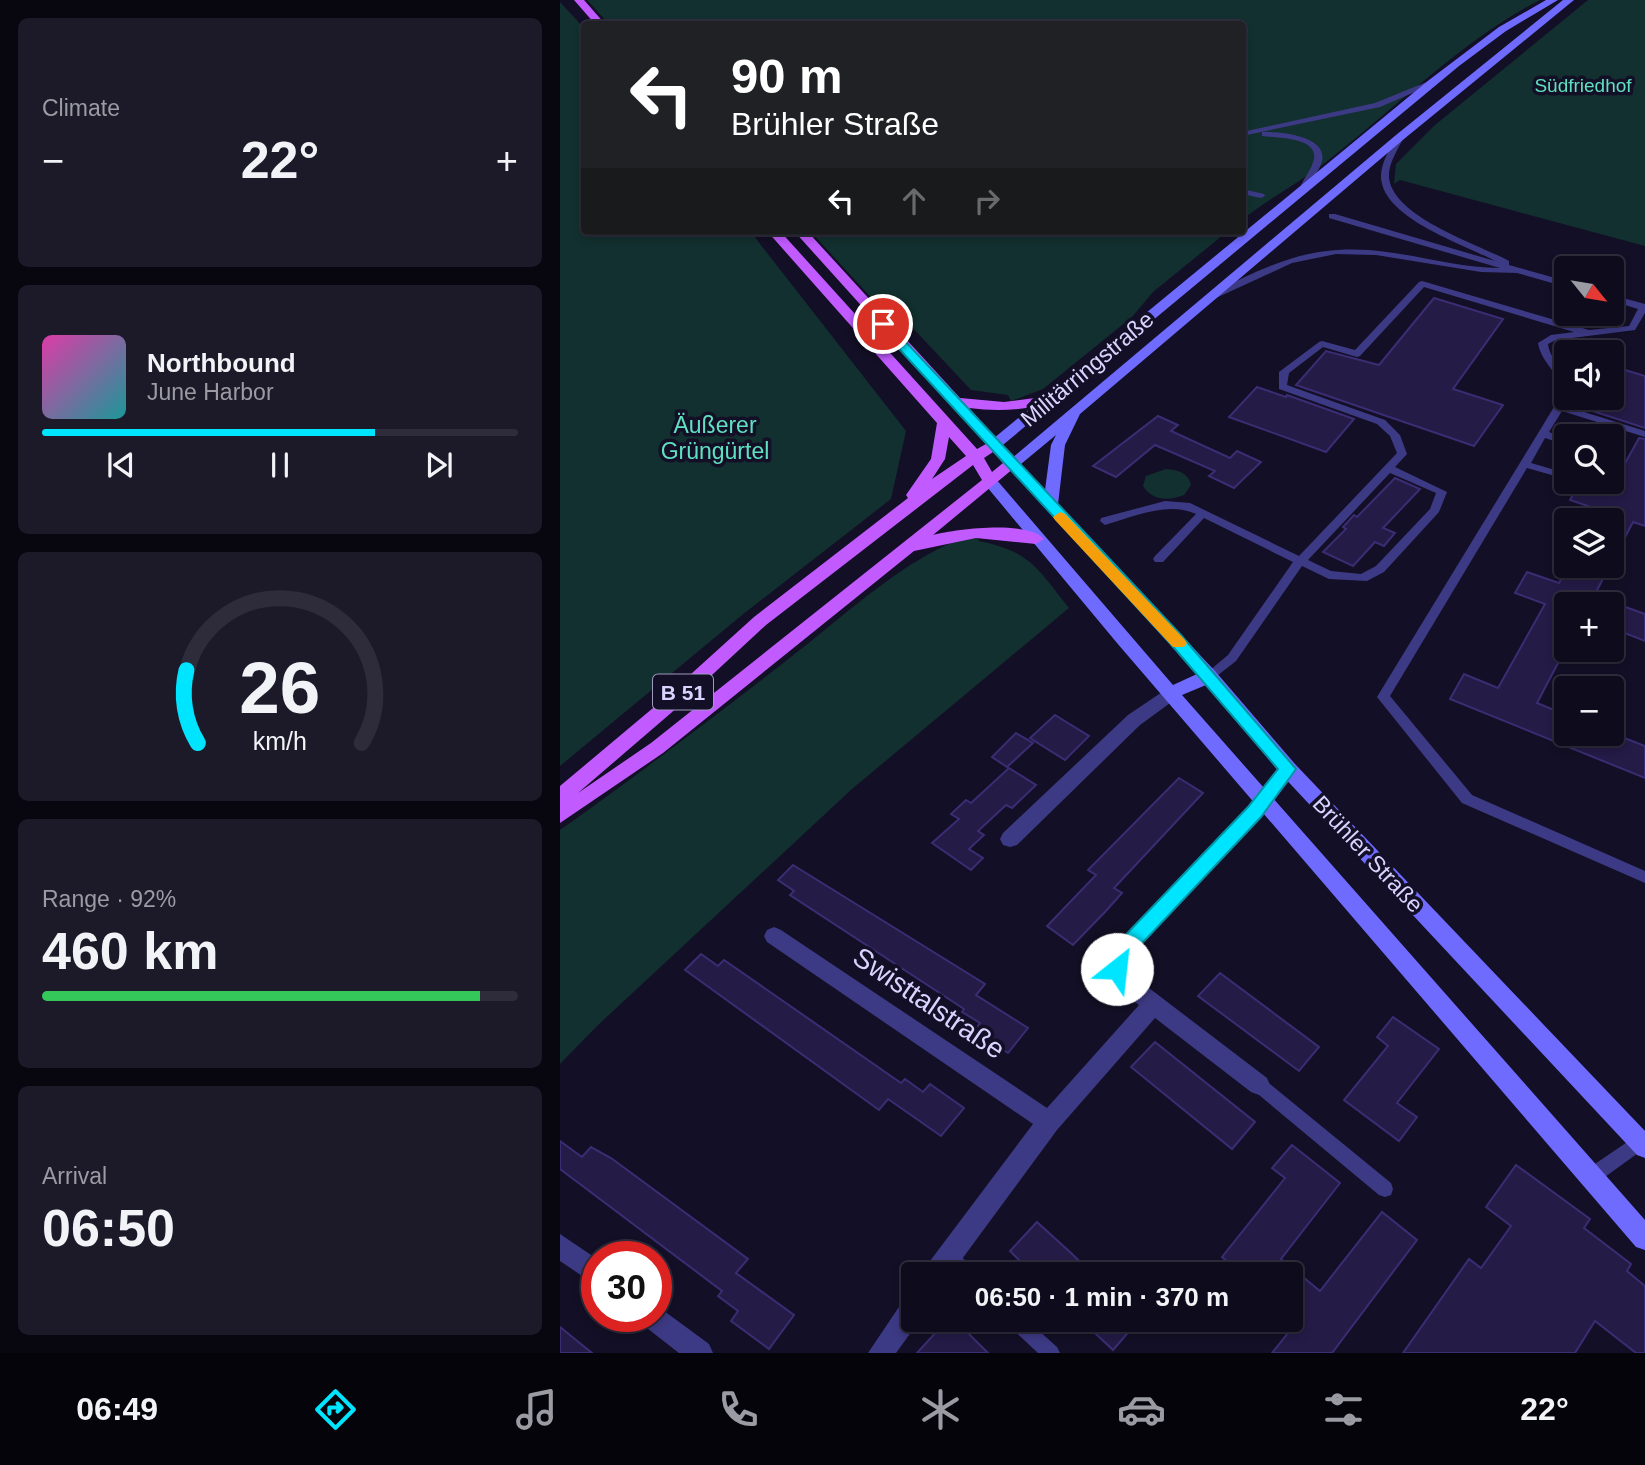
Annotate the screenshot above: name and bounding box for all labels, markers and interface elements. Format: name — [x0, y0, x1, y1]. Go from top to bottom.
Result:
icon: left — [616, 49, 707, 140]
text: 90 m — [731, 49, 843, 103]
park label: Südfriedhof — [1534, 75, 1632, 96]
text: Climate — [42, 95, 120, 121]
text: Brühler Straße — [731, 106, 939, 142]
text: 22° — [241, 131, 319, 189]
text: − — [42, 140, 64, 182]
text: + — [496, 140, 518, 182]
icon: left — [822, 182, 860, 220]
icon: ahead — [895, 182, 933, 220]
icon: right — [968, 182, 1006, 220]
north arrow — [1554, 256, 1624, 326]
map controls — [1554, 256, 1624, 746]
pin — [853, 294, 913, 354]
icon: arrive — [864, 305, 902, 343]
street label: Militärringstraße — [1015, 306, 1159, 432]
button: sound — [1554, 340, 1624, 410]
text: Northbound — [147, 348, 296, 378]
text: June Harbor — [147, 379, 274, 405]
park label: Äußerer Grüngürtel — [661, 412, 769, 464]
button: search — [1554, 424, 1624, 494]
icon: previous — [102, 446, 140, 484]
icon: pause — [261, 446, 299, 484]
icon: next — [420, 446, 458, 484]
button: layers — [1554, 508, 1624, 578]
button: + — [1554, 592, 1624, 662]
text: 26 — [240, 647, 320, 728]
road number: B 51 — [653, 674, 713, 710]
button: − — [1554, 676, 1624, 746]
text: km/h — [253, 726, 307, 754]
street label: Brühler Straße — [1307, 790, 1429, 918]
text: Range · 92% — [42, 886, 176, 912]
text: 460 km — [42, 922, 218, 980]
position arrow — [1080, 932, 1154, 1006]
street label: Swisttalstraße — [847, 941, 1011, 1065]
text: Arrival — [42, 1163, 107, 1189]
text: 06:50 — [42, 1199, 175, 1257]
speed limit sign: 30 — [581, 1241, 672, 1332]
text: 06:50 · 1 min · 370 m — [975, 1282, 1229, 1312]
icon: directions — [311, 1385, 360, 1434]
icon: music — [512, 1385, 561, 1434]
icon: phone — [714, 1385, 763, 1434]
icon: climate — [916, 1385, 965, 1434]
icon: car — [1117, 1385, 1166, 1434]
icon: filters — [1319, 1385, 1368, 1434]
text: 06:49 — [76, 1391, 158, 1427]
text: 22° — [1520, 1391, 1569, 1427]

